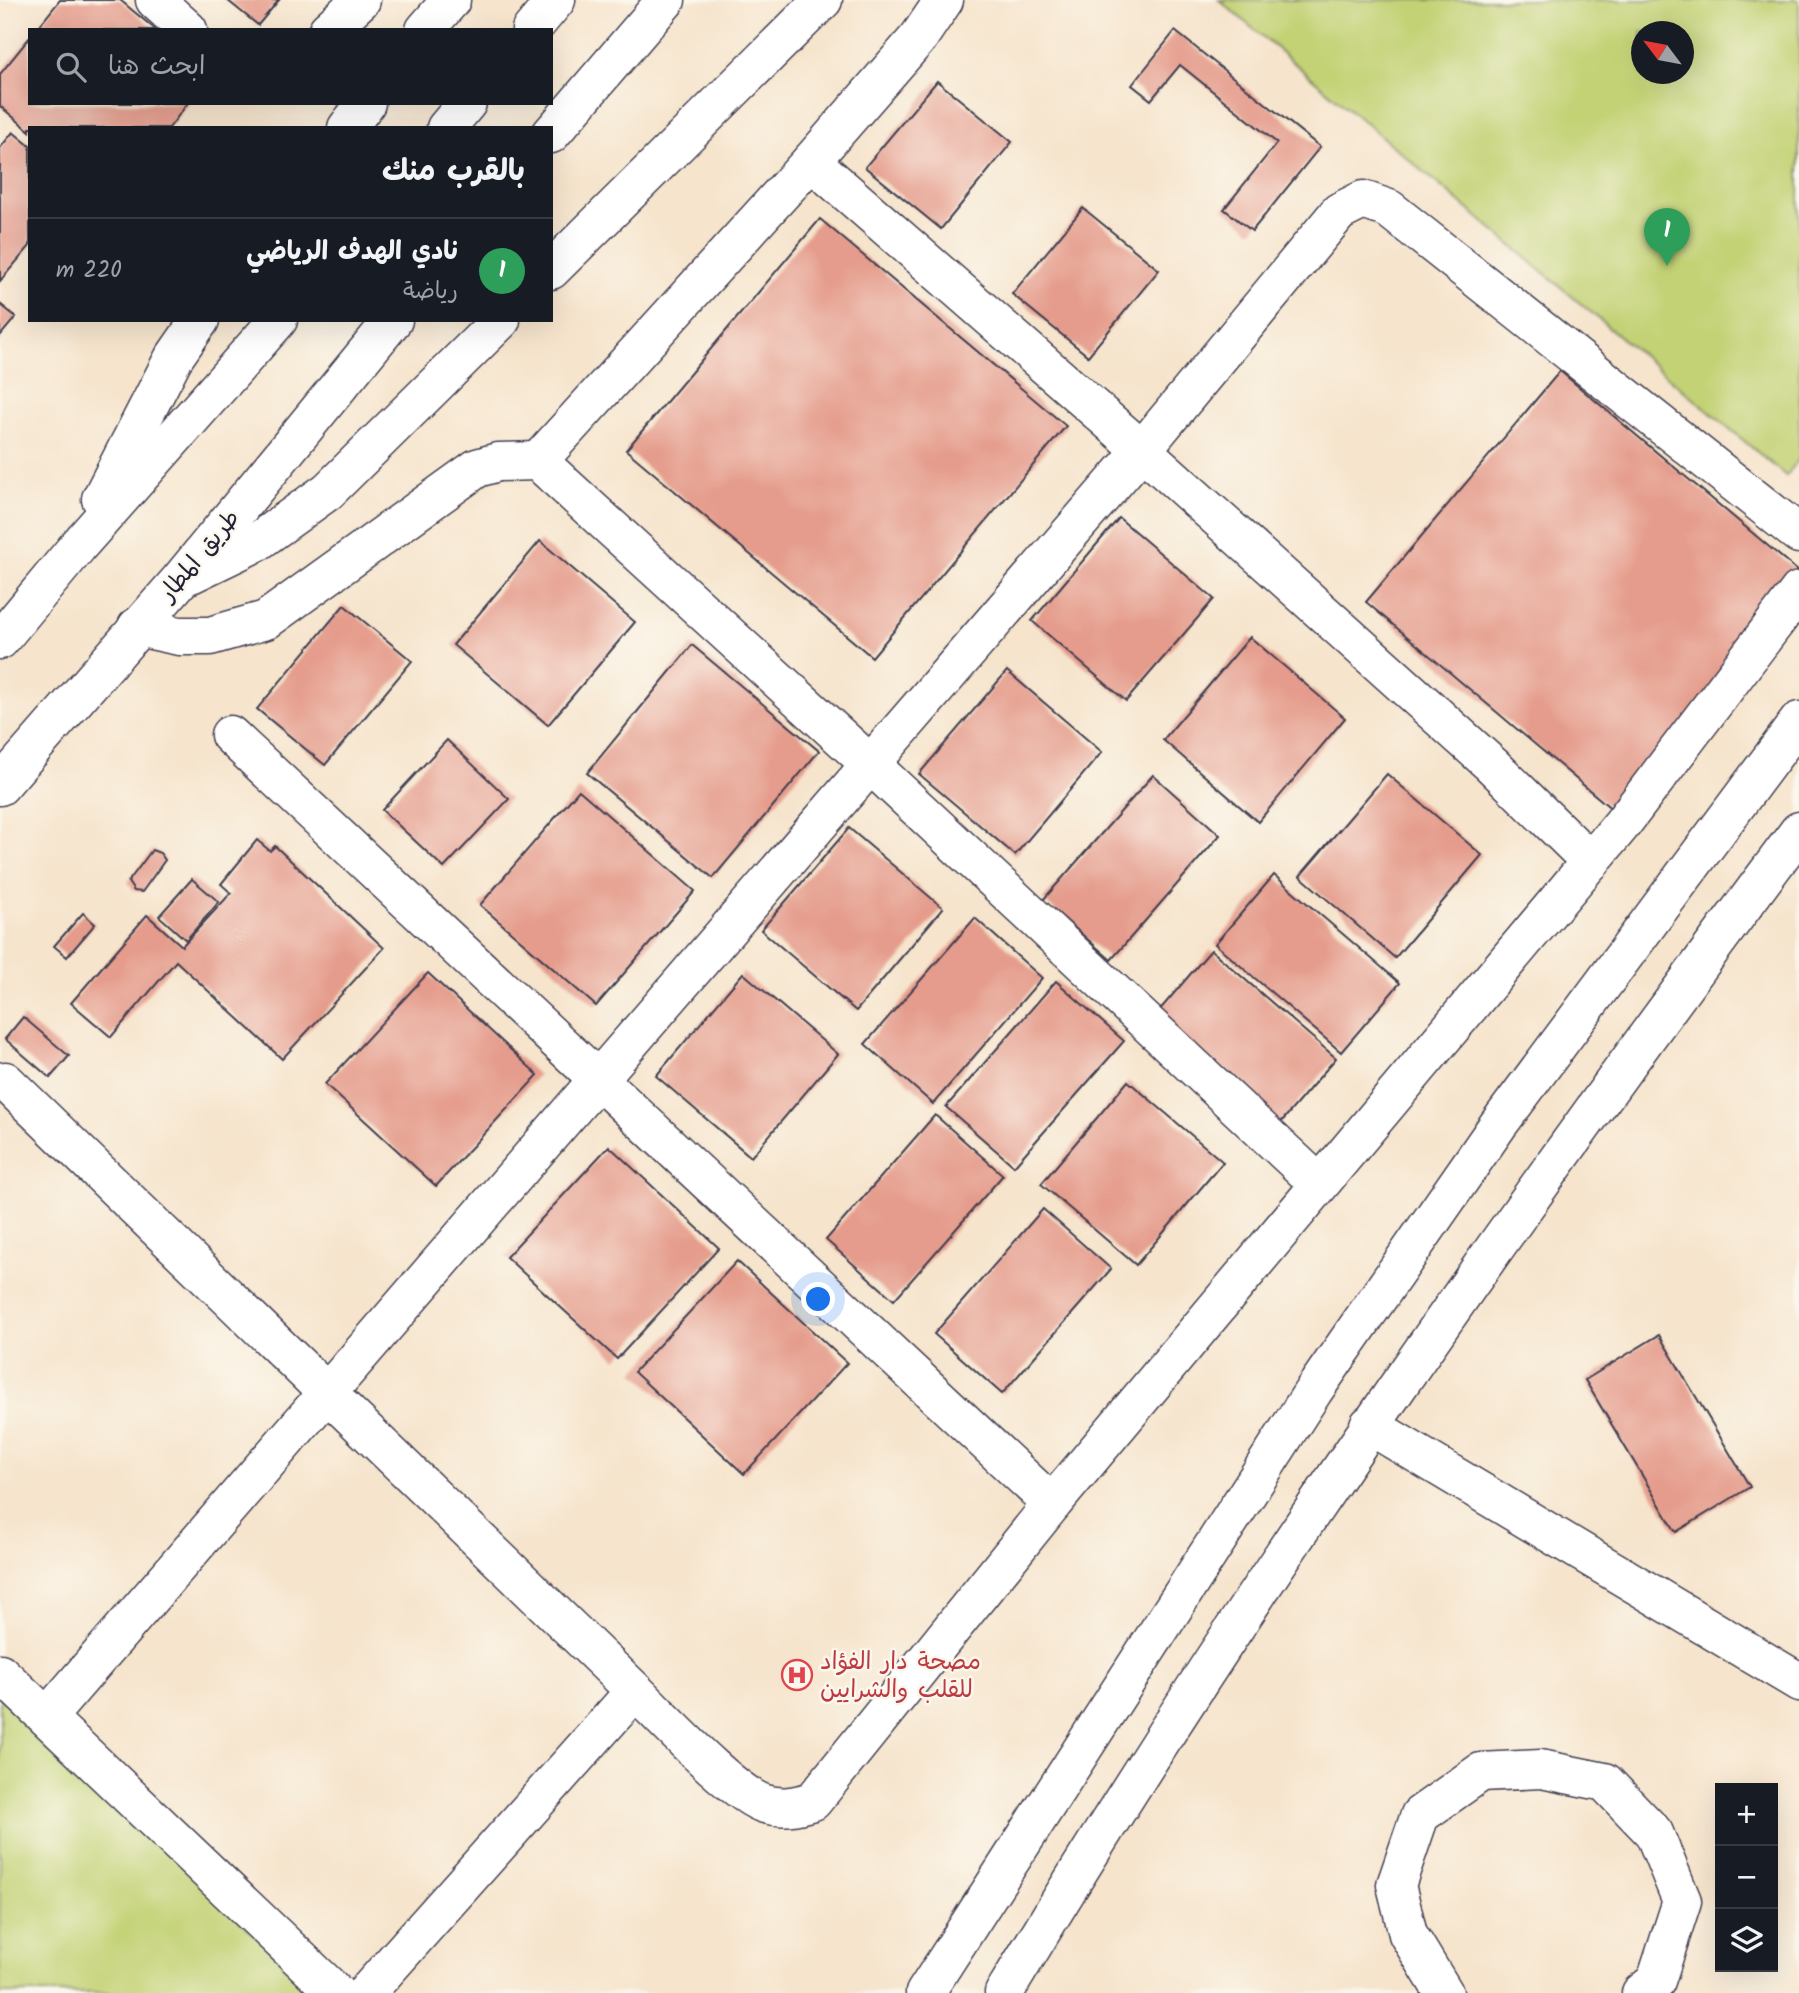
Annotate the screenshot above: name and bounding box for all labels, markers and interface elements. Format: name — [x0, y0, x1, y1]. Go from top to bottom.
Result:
north arrow — [1631, 21, 1694, 84]
search box — [28, 28, 553, 105]
text: ابحث هنا — [108, 46, 205, 88]
icon: search — [52, 48, 90, 86]
text: بالقرب منك — [382, 148, 525, 196]
pin: 1 — [1644, 208, 1690, 266]
text: نادي الهدف الرياضي — [246, 231, 458, 273]
text: 220 m — [56, 253, 122, 289]
text: 1 — [499, 253, 505, 289]
text: رياضة — [403, 274, 458, 310]
street label: طريق المطار — [148, 501, 251, 612]
your location — [801, 1282, 835, 1316]
place label: مصحة دار الفؤاد للقلب والشرايين — [820, 1643, 981, 1710]
hospital icon: مصحة دار الفؤاد للقلب والشرايين — [780, 1658, 814, 1692]
map controls — [1715, 1783, 1778, 1972]
button: + — [1715, 1783, 1778, 1846]
button: − — [1715, 1846, 1778, 1909]
button: layers — [1715, 1909, 1778, 1972]

